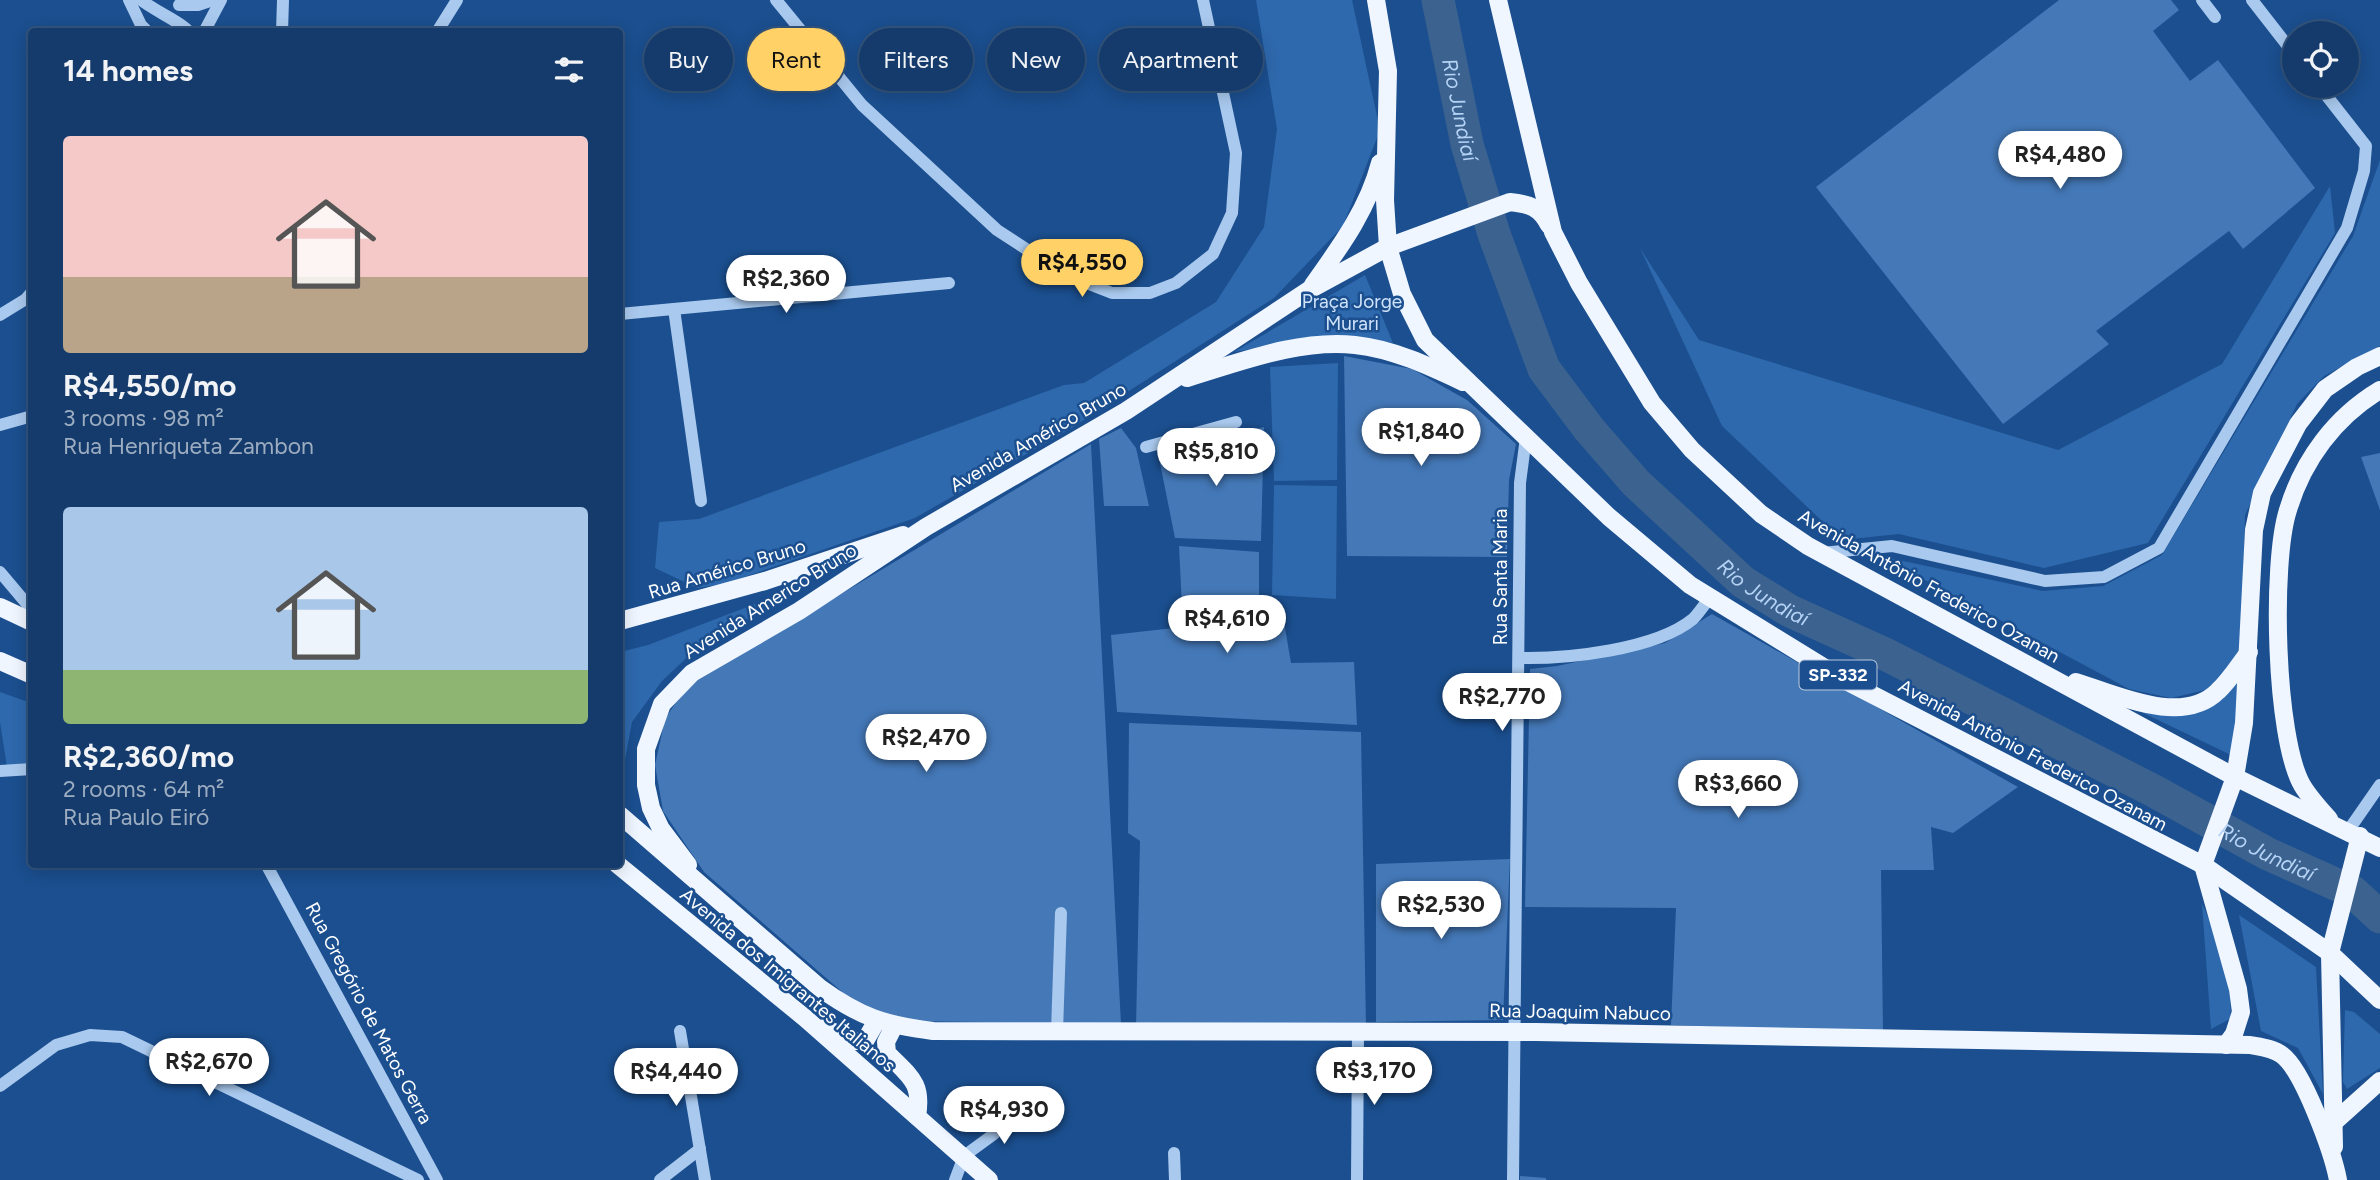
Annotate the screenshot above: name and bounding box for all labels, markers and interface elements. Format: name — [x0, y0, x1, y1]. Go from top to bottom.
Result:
map controls — [2282, 21, 2359, 98]
button: locate — [2282, 21, 2359, 98]
chip: Buy — [644, 28, 733, 91]
chip: Rent — [747, 28, 845, 91]
chip: Filters — [859, 28, 973, 91]
chip: New — [987, 28, 1085, 91]
chip: Apartment — [1099, 28, 1263, 91]
icon: filters — [550, 51, 588, 89]
text: 14 homes — [63, 52, 193, 89]
water label: Rio Jundiaí — [1438, 56, 1485, 167]
pin: R$4,480 — [1995, 132, 2125, 191]
text: R$4,480 — [2014, 140, 2106, 168]
icon: home — [263, 181, 389, 307]
pin: R$4,550 — [1017, 240, 1147, 299]
text: R$4,550 — [1037, 248, 1127, 276]
pin: R$2,360 — [721, 256, 851, 315]
text: R$2,360 — [742, 264, 830, 292]
park label: Praça Jorge Murari — [1302, 290, 1402, 335]
text: R$4,550/mo — [63, 367, 237, 404]
street label: Avenida Américo Bruno — [946, 377, 1130, 497]
text: 3 rooms · 98 m² — [63, 404, 224, 432]
pin: R$1,840 — [1356, 408, 1486, 468]
text: R$1,840 — [1378, 417, 1464, 445]
pin: R$5,810 — [1151, 428, 1281, 488]
text: Rua Henriqueta Zambon — [63, 432, 314, 460]
text: R$5,810 — [1173, 437, 1259, 465]
street label: Avenida Antônio Frederico Ozanan — [1794, 504, 2064, 668]
street label: Rua Santa Maria — [1489, 509, 1512, 645]
street label: Rua Américo Bruno — [646, 534, 808, 604]
street label: Avenida Americo Bruno — [679, 538, 861, 664]
icon: home — [263, 552, 389, 678]
water label: Rio Jundiaí — [1713, 553, 1816, 632]
pin: R$4,610 — [1162, 596, 1292, 655]
text: R$4,610 — [1184, 604, 1270, 632]
road number: SP-332 — [1800, 660, 1876, 690]
pin: R$2,770 — [1437, 674, 1567, 733]
street label: Avenida Antônio Frederico Ozanam — [1895, 674, 2171, 836]
text: R$2,770 — [1458, 682, 1546, 710]
pin: R$2,470 — [861, 714, 991, 774]
text: R$2,470 — [881, 723, 971, 751]
text: R$2,360/mo — [63, 738, 234, 775]
pin: R$3,660 — [1673, 760, 1803, 820]
text: R$3,660 — [1694, 769, 1782, 797]
text: 2 rooms · 64 m² — [63, 775, 224, 803]
text: Rua Paulo Eiró — [63, 803, 209, 831]
water label: Rio Jundiaí — [2215, 817, 2322, 887]
pin: R$2,530 — [1376, 881, 1506, 941]
street label: Avenida dos Imigrantes Italianos — [676, 883, 901, 1077]
text: R$2,530 — [1397, 890, 1485, 918]
street label: Rua Gregório de Matos Gerra — [301, 898, 437, 1128]
street label: Rua Joaquim Nabuco — [1489, 999, 1671, 1025]
pin: R$2,670 — [144, 1038, 274, 1098]
text: R$2,670 — [165, 1047, 253, 1075]
pin: R$4,440 — [611, 1048, 741, 1108]
pin: R$3,170 — [1309, 1048, 1439, 1107]
text: R$3,170 — [1332, 1056, 1416, 1084]
text: R$4,440 — [630, 1057, 722, 1085]
pin: R$4,930 — [939, 1086, 1069, 1146]
text: R$4,930 — [959, 1095, 1049, 1123]

